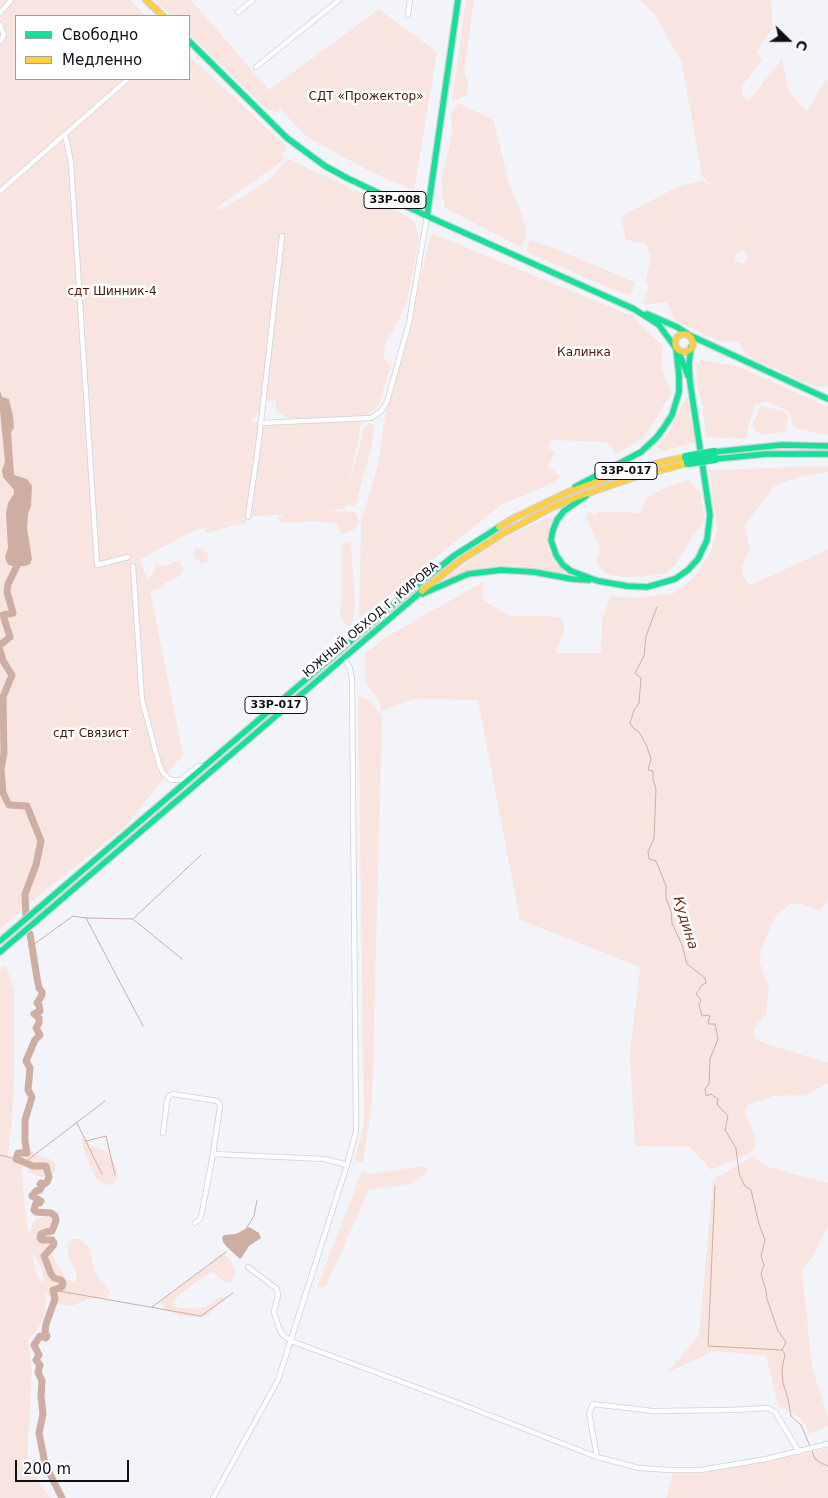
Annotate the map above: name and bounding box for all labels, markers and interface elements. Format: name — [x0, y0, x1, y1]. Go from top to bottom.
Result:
legend — [15, 15, 190, 80]
north arrow — [763, 15, 813, 65]
text: Свободно — [62, 26, 138, 44]
text: С — [793, 38, 811, 53]
text: Медленно — [62, 51, 142, 69]
park label: СДТ «Прожектор» — [309, 90, 423, 104]
road number: 33Р-008 — [364, 192, 426, 208]
park label: сдт Шинник-4 — [67, 285, 157, 299]
park label: Калинка — [557, 346, 611, 360]
road number: 33Р-017 — [595, 462, 657, 480]
street label: ЮЖНЫЙ ОБХОД Г. КИРОВА — [300, 559, 442, 681]
road number: 33Р-017 — [245, 696, 307, 714]
park label: сдт Связист — [53, 727, 129, 741]
water label: Кудина — [669, 894, 701, 952]
scale bar — [18, 1450, 131, 1482]
text: 200 m — [23, 1460, 71, 1478]

